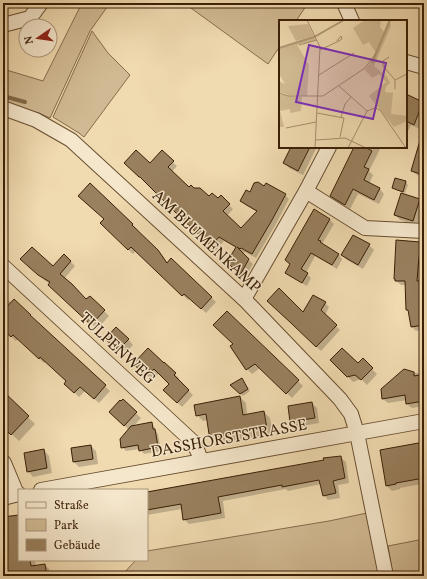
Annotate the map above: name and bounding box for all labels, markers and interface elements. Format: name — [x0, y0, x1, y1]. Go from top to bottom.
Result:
north arrow — [18, 18, 58, 58]
inset map — [279, 20, 407, 148]
text: N — [22, 34, 38, 45]
street label: AM BLUMENKAMP — [147, 186, 265, 298]
street label: TULPENWEG — [74, 308, 160, 390]
street label: DASSHORSTSTRASSE — [149, 414, 309, 464]
legend — [18, 489, 148, 561]
text: Straße — [54, 498, 89, 514]
text: Park — [54, 518, 79, 534]
text: Gebäude — [54, 538, 101, 554]

